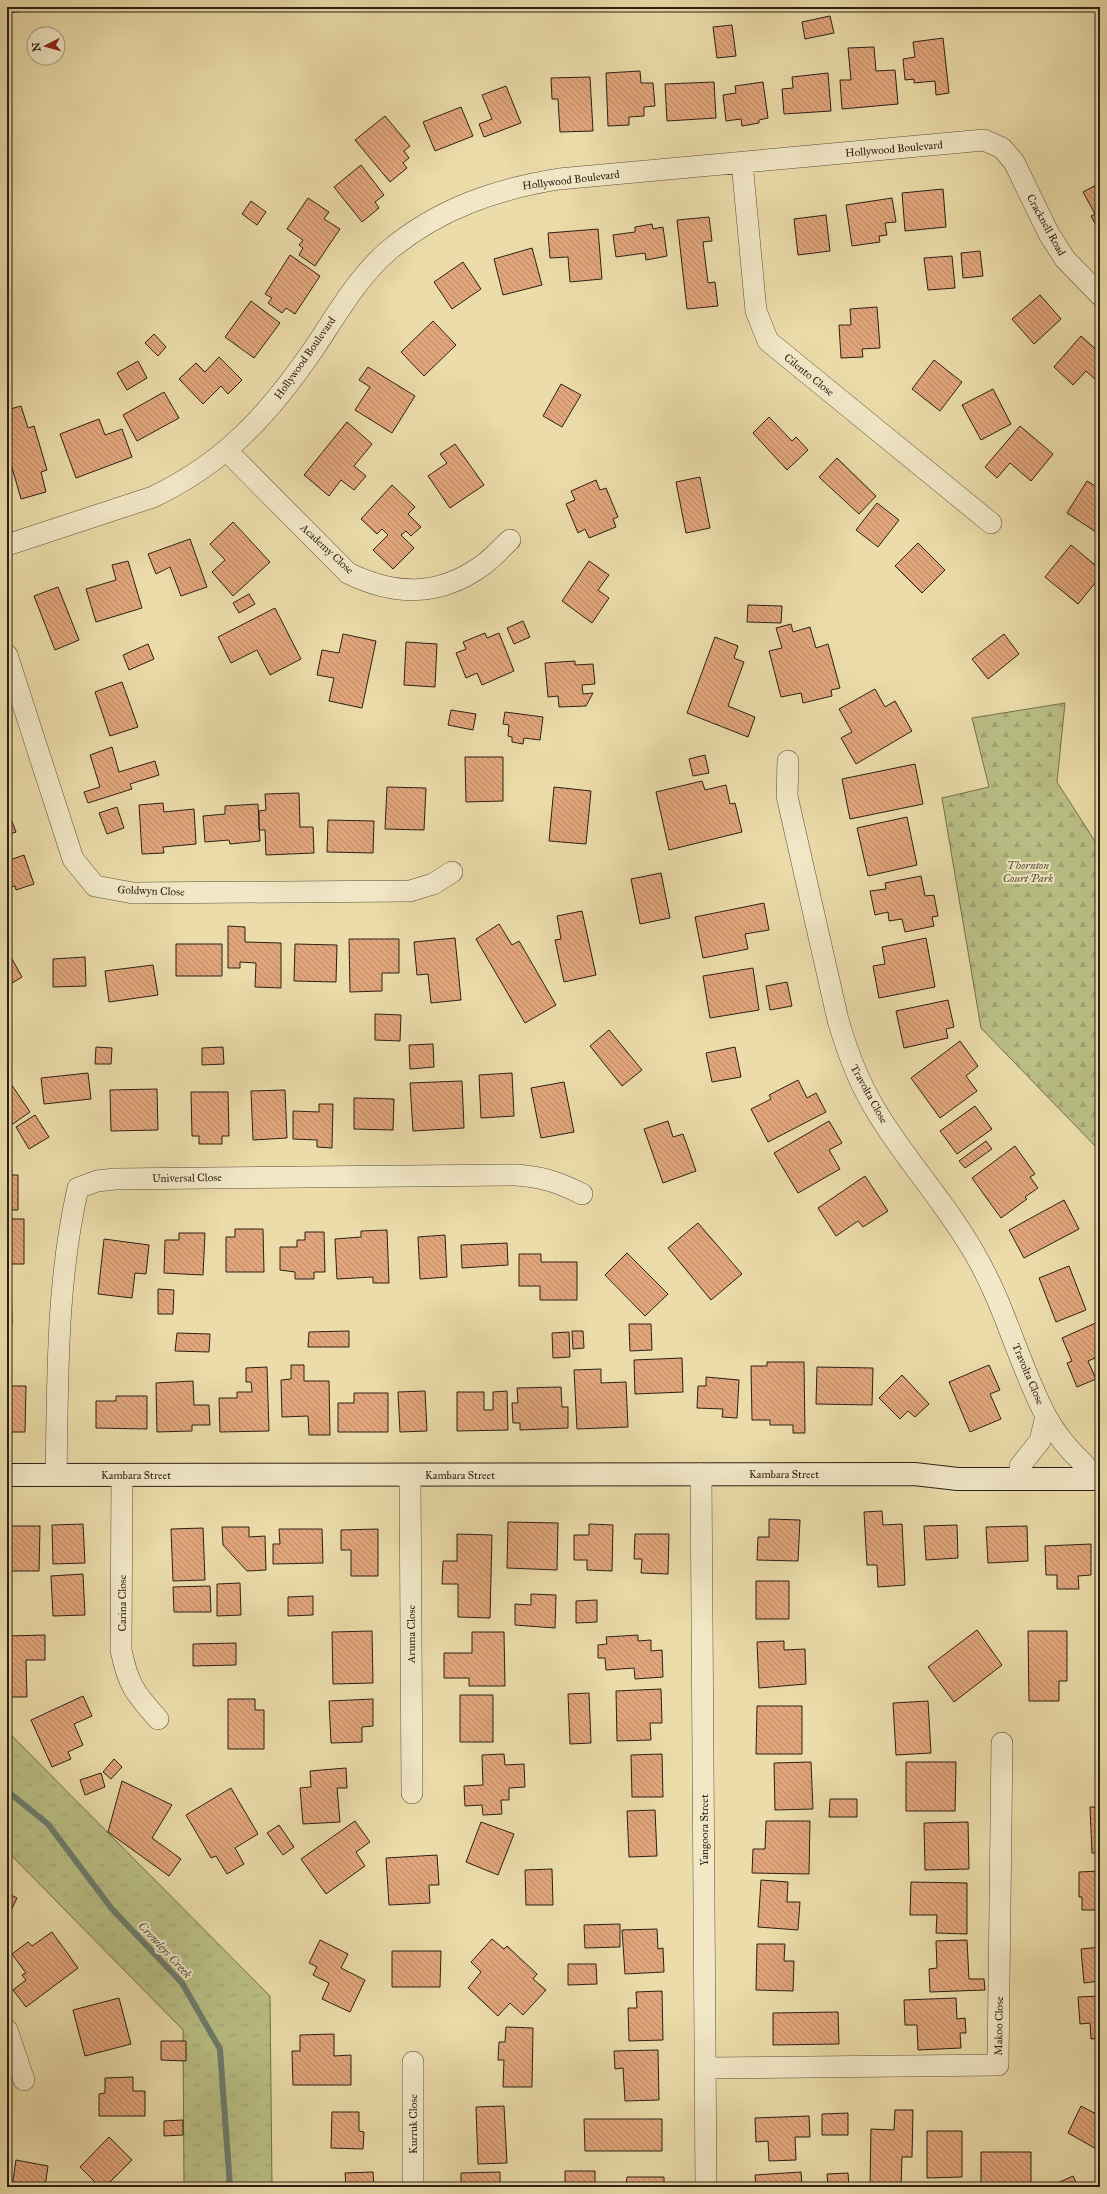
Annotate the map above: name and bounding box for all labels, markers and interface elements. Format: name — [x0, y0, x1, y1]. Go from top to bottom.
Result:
north arrow — [26, 26, 66, 66]
text: N — [30, 41, 44, 52]
street label: Hollywood Boulevard — [845, 138, 944, 160]
street label: Hollywood Boulevard — [522, 168, 621, 192]
street label: Cracknell Road — [1024, 192, 1068, 258]
street label: Hollywood Boulevard — [272, 314, 339, 402]
street label: Cilento Close — [781, 351, 837, 399]
street label: Academy Close — [297, 520, 357, 577]
park label: Thornton Court Park — [1003, 859, 1053, 885]
street label: Goldwyn Close — [117, 883, 185, 899]
street label: Travolta Close — [848, 1062, 891, 1126]
street label: Universal Close — [152, 1171, 222, 1185]
street label: Travolta Close — [1009, 1341, 1047, 1407]
street label: Kambara Street — [749, 1468, 819, 1481]
street label: Kambara Street — [101, 1469, 171, 1482]
street label: Kambara Street — [425, 1469, 495, 1482]
street label: Carina Close — [116, 1574, 129, 1631]
street label: Aruma Close — [405, 1604, 418, 1664]
street label: Yangoora Street — [698, 1794, 711, 1866]
water label: Crowleys Creek — [135, 1919, 195, 1982]
street label: Makoo Close — [992, 1996, 1006, 2056]
street label: Kurruk Close — [407, 2094, 420, 2154]

